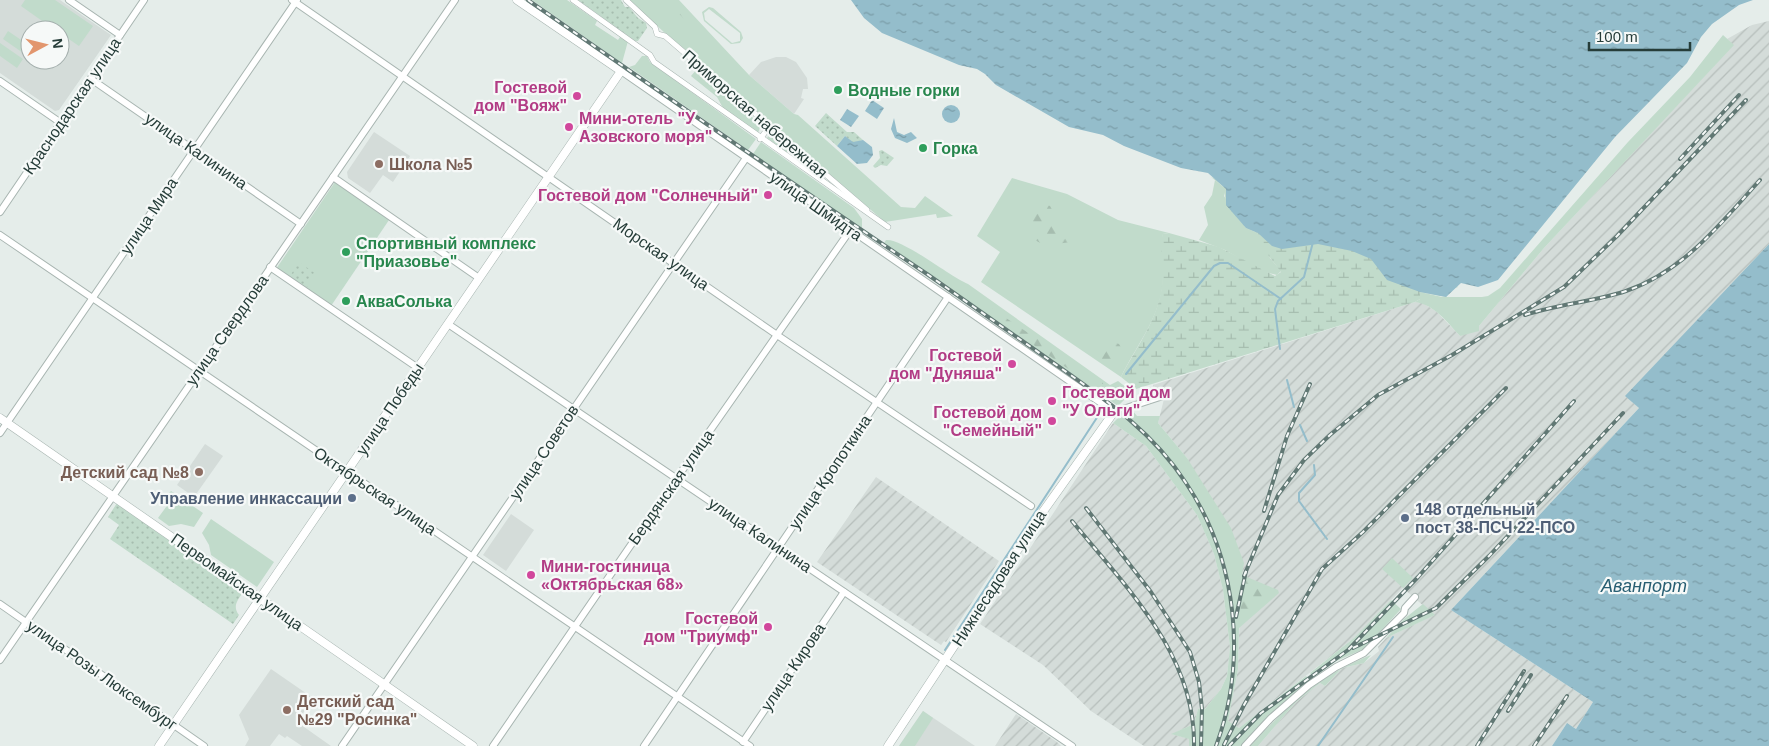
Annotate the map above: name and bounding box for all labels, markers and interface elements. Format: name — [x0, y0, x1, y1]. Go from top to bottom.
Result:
north arrow — [20, 20, 70, 70]
scale bar — [1589, 20, 1690, 52]
text: 100 m — [1596, 28, 1638, 45]
street label: Краснодарская улица — [20, 34, 124, 177]
text: N — [49, 37, 66, 49]
street label: Приморская набережная — [679, 47, 831, 181]
place label: Гостевой дом "Вояж" — [474, 79, 567, 114]
place label: Водные горки — [848, 82, 960, 99]
marker: Водные горки — [832, 84, 844, 96]
marker: Гостевой дом "Вояж" — [571, 90, 583, 102]
street label: улица Калинина — [142, 109, 250, 193]
place label: Мини-отель "У Азовского моря" — [579, 110, 712, 145]
marker: Мини-отель "У Азовского моря" — [563, 121, 575, 133]
place label: Горка — [933, 140, 978, 157]
marker: Горка — [917, 142, 929, 154]
place label: Школа №5 — [389, 156, 473, 173]
marker: Школа №5 — [373, 158, 385, 170]
street label: улица Шмидта — [767, 168, 865, 244]
street label: улица Мира — [117, 174, 181, 257]
place label: Гостевой дом "Солнечный" — [538, 187, 758, 204]
marker: Гостевой дом "Солнечный" — [762, 189, 774, 201]
street label: Морская улица — [610, 215, 712, 293]
place label: Спортивный комплекс "Приазовье" — [356, 235, 536, 270]
marker: Спортивный комплекс "Приазовье" — [340, 246, 352, 258]
street label: улица Свердлова — [183, 272, 272, 388]
place label: АкваСолька — [356, 293, 452, 310]
marker: АкваСолька — [340, 295, 352, 307]
place label: Гостевой дом "Дуняша" — [889, 347, 1002, 382]
marker: Гостевой дом "Дуняша" — [1006, 358, 1018, 370]
street label: улица Победы — [353, 360, 427, 458]
place label: Гостевой дом "У Ольги" — [1062, 384, 1171, 419]
marker: Гостевой дом "У Ольги" — [1046, 395, 1058, 407]
street label: улица Советов — [506, 402, 582, 502]
place label: Гостевой дом "Семейный" — [933, 404, 1042, 439]
street label: улица Кропоткина — [786, 412, 874, 532]
marker: Гостевой дом "Семейный" — [1046, 415, 1058, 427]
street label: Бердянская улица — [625, 426, 717, 548]
street label: Октябрьская улица — [311, 444, 439, 538]
place label: Детский сад №8 — [61, 464, 189, 481]
marker: Детский сад №8 — [193, 466, 205, 478]
place label: Управление инкассации — [150, 490, 342, 507]
marker: Управление инкассации — [346, 492, 358, 504]
street label: улица Калинина — [705, 494, 815, 576]
place label: 148 отдельный пост 38-ПСЧ 22-ПСО — [1415, 501, 1575, 536]
street label: Нижнесадовая улица — [949, 507, 1049, 649]
marker: 148 отдельный пост 38-ПСЧ 22-ПСО — [1399, 512, 1411, 524]
street label: Первомайская улица — [168, 530, 306, 634]
place label: Мини-гостиница «Октябрьская 68» — [541, 558, 683, 593]
marker: Мини-гостиница «Октябрьская 68» — [525, 569, 537, 581]
water label: Аванпорт — [1600, 576, 1687, 596]
place label: Гостевой дом "Триумф" — [644, 610, 758, 645]
street label: улица Розы Люксембург — [24, 617, 180, 733]
street label: улица Кирова — [758, 620, 829, 714]
marker: Гостевой дом "Триумф" — [762, 621, 774, 633]
place label: Детский сад №29 "Росинка" — [297, 693, 417, 728]
marker: Детский сад №29 "Росинка" — [281, 704, 293, 716]

